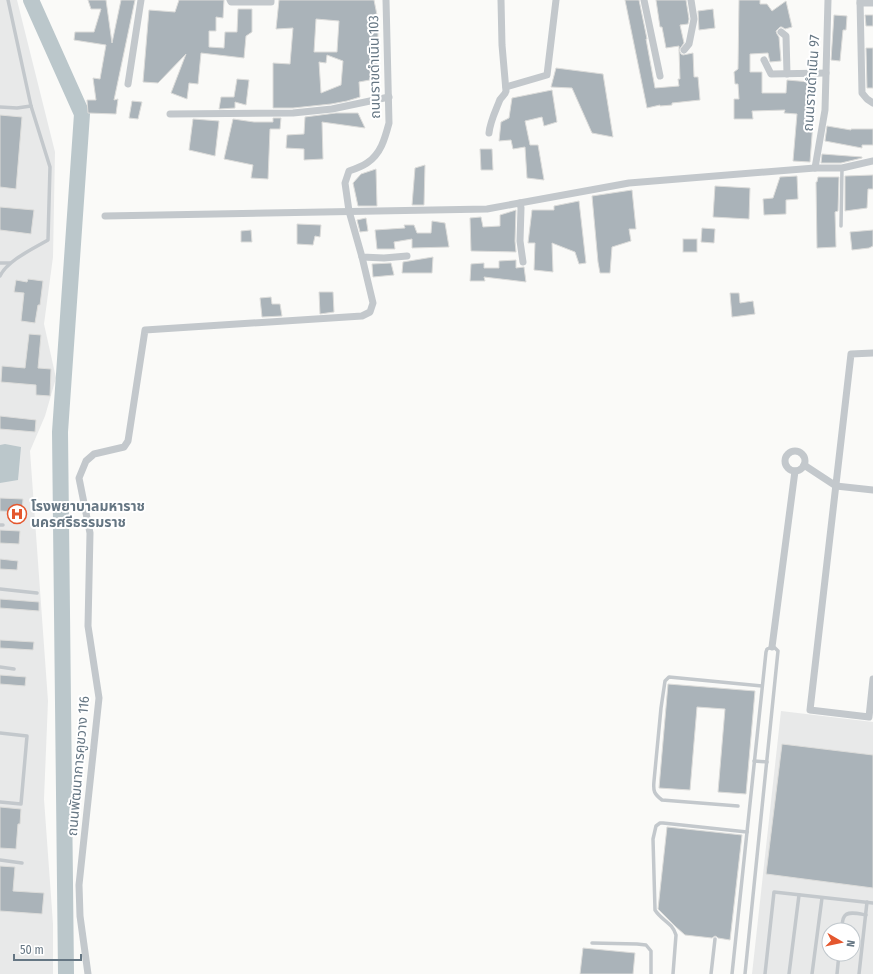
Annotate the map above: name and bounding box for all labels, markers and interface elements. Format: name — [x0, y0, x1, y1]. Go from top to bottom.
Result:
street label: ถนนราขดำเนิน 103 — [365, 15, 384, 119]
street label: ถนนราขดำเนิน 97 — [800, 34, 823, 132]
place label: โรงพยาบาลมหาราช นครศรีธรรมราช — [31, 498, 145, 531]
hospital icon: โรงพยาบาลมหาราช นครศรีธรรมราช — [6, 503, 28, 525]
street label: ถนนพัฒนาการคูขวาง 116 — [64, 695, 93, 837]
north arrow — [821, 922, 861, 962]
scale bar — [14, 936, 81, 962]
text: N — [843, 939, 857, 948]
text: 50 m — [20, 943, 44, 957]

